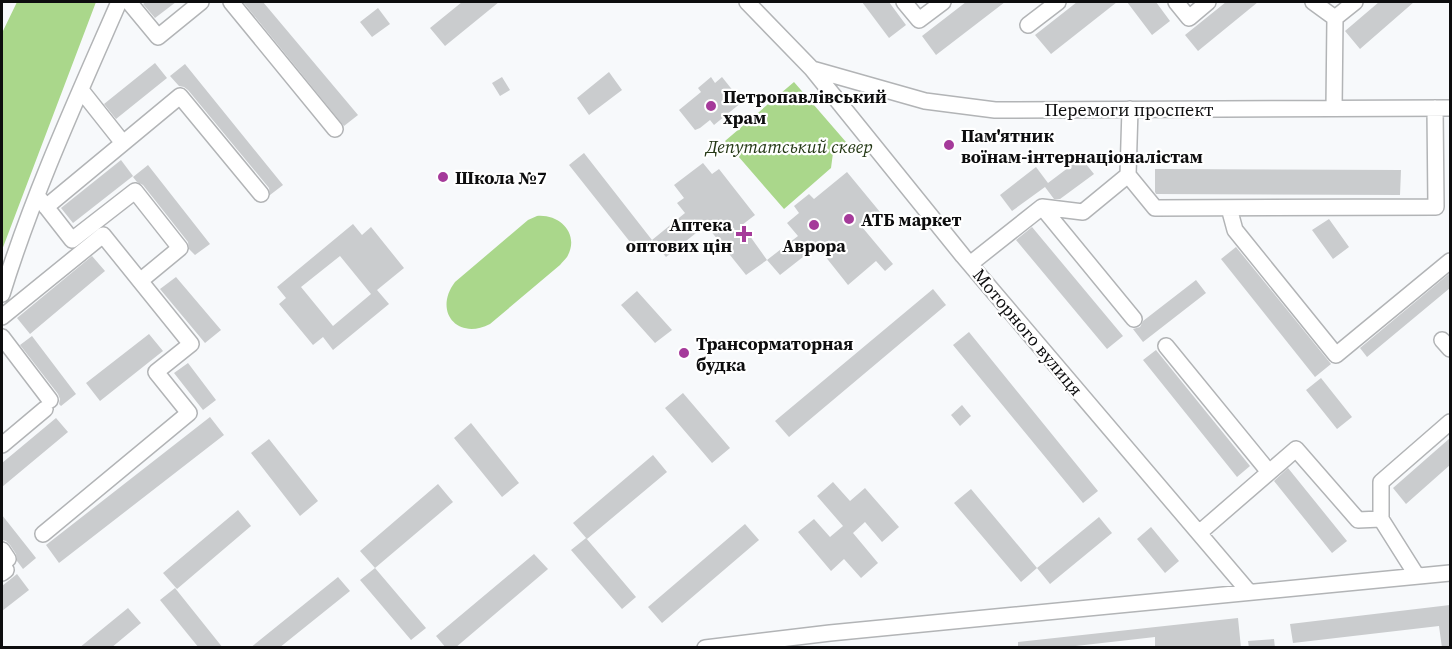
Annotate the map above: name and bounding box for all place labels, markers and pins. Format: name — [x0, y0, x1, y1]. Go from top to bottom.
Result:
place label: Петропавлівський храм — [723, 84, 887, 130]
marker: Петропавлівський храм — [704, 99, 718, 113]
place label: Пам'ятник воїнам-інтернаціоналістам — [961, 123, 1203, 169]
marker: Пам'ятник воїнам-інтернаціоналістам — [942, 138, 956, 152]
place label: Школа №7 — [455, 165, 547, 190]
marker: Школа №7 — [436, 170, 450, 184]
place label: АТБ маркет — [861, 207, 961, 232]
place label: Аптека оптових цін — [626, 212, 732, 258]
marker: АТБ маркет — [842, 212, 856, 226]
marker: Аврора — [807, 218, 821, 232]
marker: Аптека оптових цін — [737, 227, 751, 241]
place label: Аврора — [782, 233, 846, 258]
place label: Трансорматорная будка — [696, 331, 853, 377]
marker: Трансорматорная будка — [677, 346, 691, 360]

